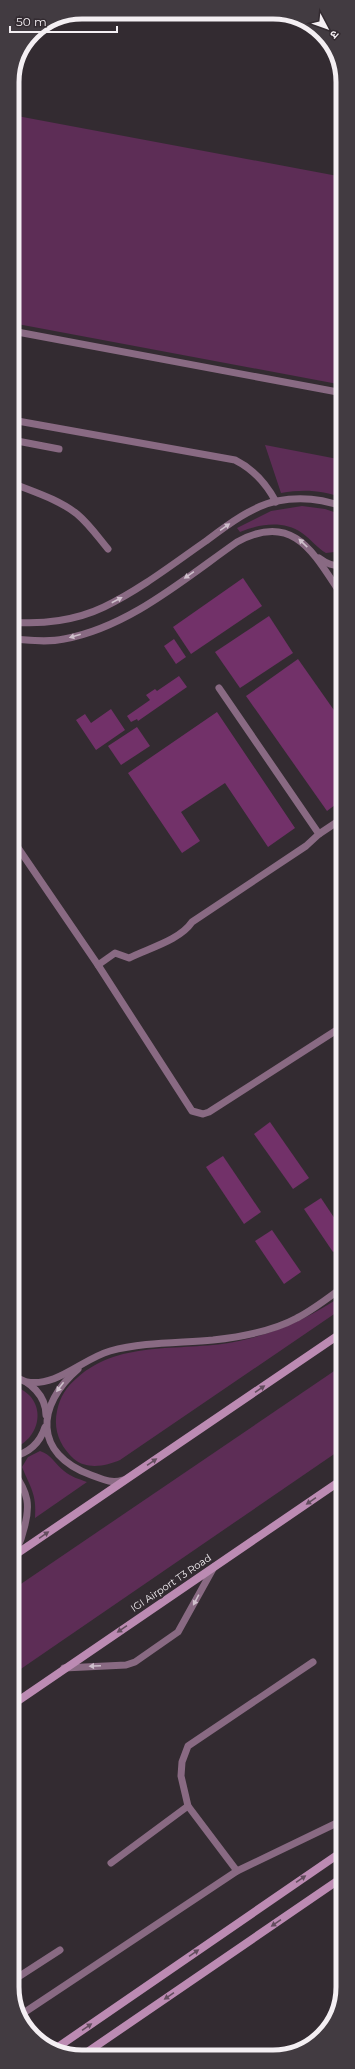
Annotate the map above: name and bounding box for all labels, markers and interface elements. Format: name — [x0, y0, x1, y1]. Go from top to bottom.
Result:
scale bar — [10, 8, 117, 34]
north arrow — [307, 8, 347, 48]
text: 50 m — [16, 14, 47, 29]
text: उ — [327, 28, 342, 42]
one-way arrow — [220, 523, 230, 531]
one-way arrow — [298, 538, 308, 548]
one-way arrow — [184, 571, 194, 579]
one-way arrow — [111, 596, 123, 603]
one-way arrow — [69, 633, 81, 639]
one-way arrow — [56, 1381, 65, 1392]
one-way arrow — [255, 1385, 265, 1393]
one-way arrow — [147, 1458, 157, 1466]
one-way arrow — [305, 1497, 316, 1505]
one-way arrow — [39, 1531, 50, 1539]
street label: IGI Airport T3 Road — [128, 1551, 214, 1615]
one-way arrow — [193, 1594, 200, 1606]
one-way arrow — [116, 1625, 127, 1633]
one-way arrow — [89, 1663, 101, 1670]
one-way arrow — [296, 1876, 307, 1883]
one-way arrow — [271, 1919, 281, 1927]
one-way arrow — [189, 1949, 199, 1957]
one-way arrow — [164, 1992, 174, 2000]
one-way arrow — [82, 2023, 92, 2031]

